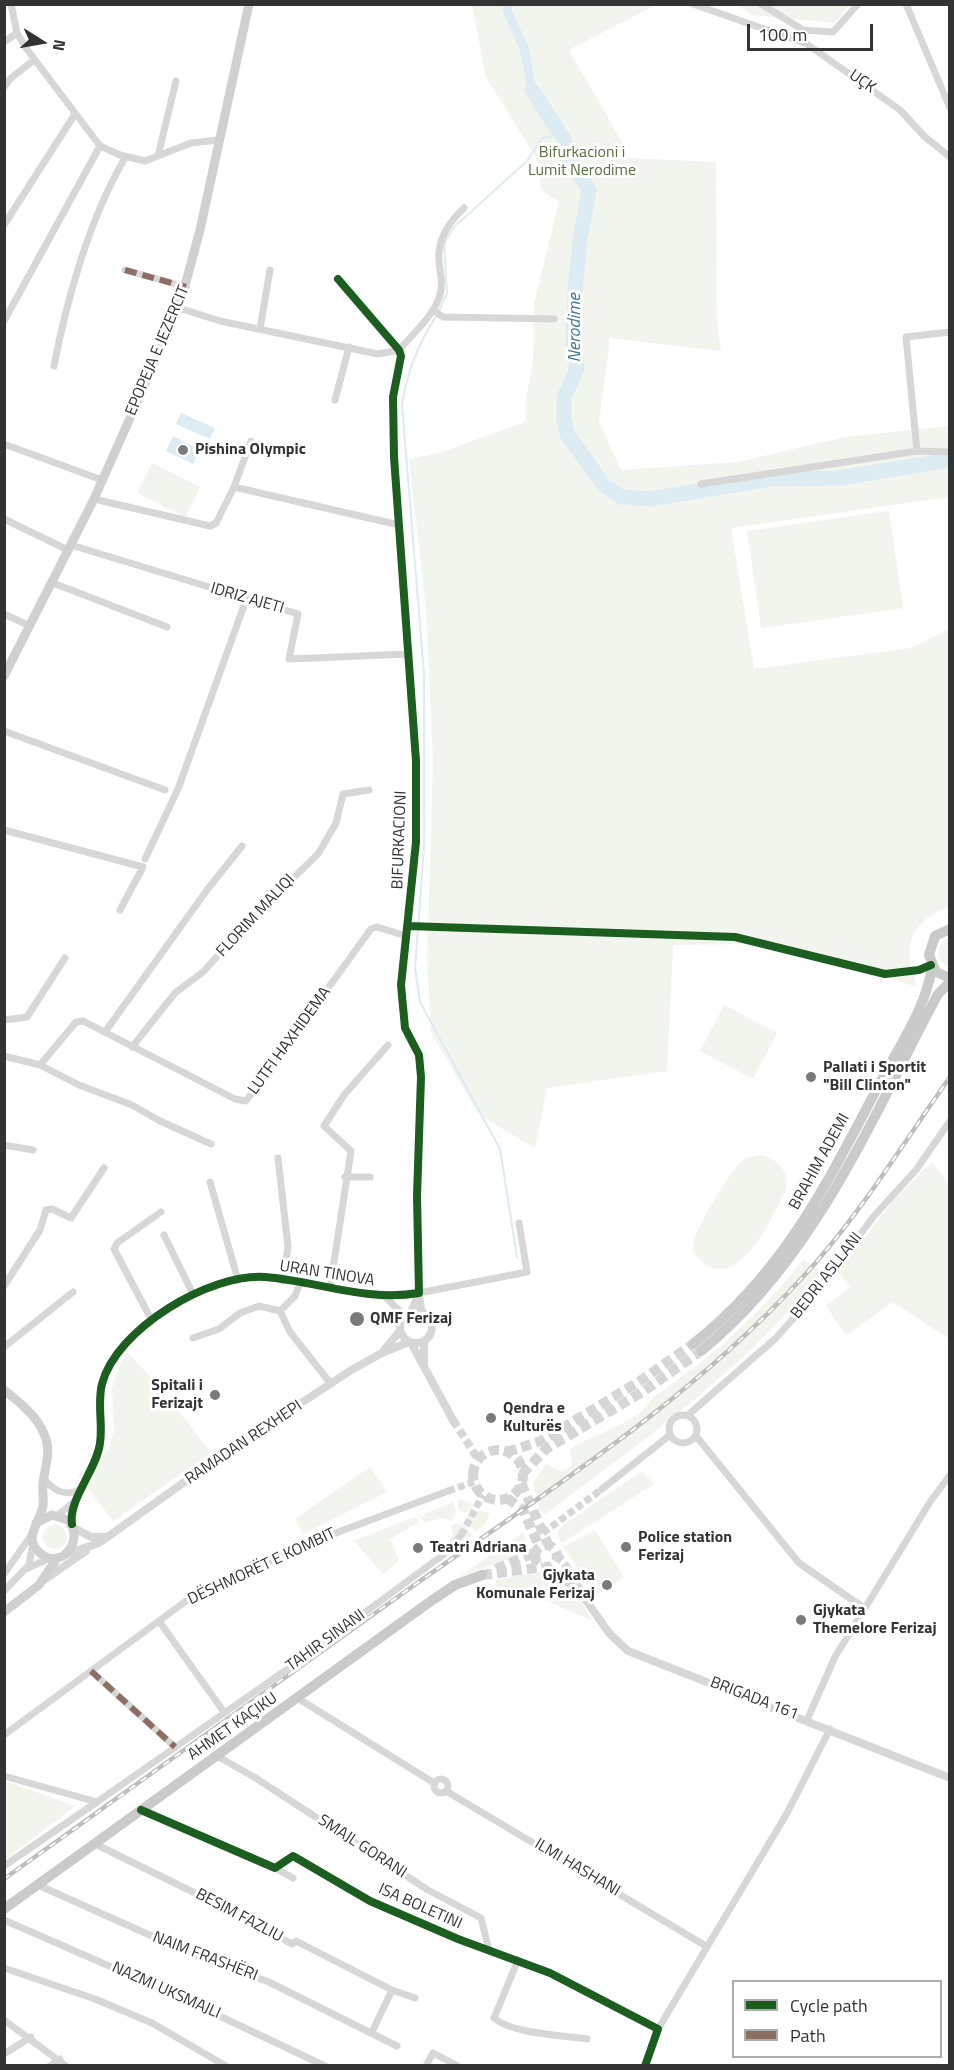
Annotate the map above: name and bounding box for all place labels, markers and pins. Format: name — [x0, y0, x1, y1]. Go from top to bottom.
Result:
place label: Pishina Olympic — [195, 440, 306, 460]
marker: Pishina Olympic — [176, 443, 190, 457]
place label: Pallati i Sportit "Bill Clinton" — [823, 1058, 926, 1096]
marker: Pallati i Sportit "Bill Clinton" — [804, 1070, 818, 1084]
place label: QMF Ferizaj — [370, 1309, 452, 1329]
marker: QMF Ferizaj — [348, 1310, 366, 1328]
place label: Spitali i Ferizajt — [151, 1376, 203, 1414]
marker: Spitali i Ferizajt — [208, 1388, 222, 1402]
place label: Qendra e Kulturës — [503, 1399, 565, 1437]
marker: Qendra e Kulturës — [484, 1411, 498, 1425]
place label: Police station Ferizaj — [638, 1528, 732, 1566]
place label: Teatri Adriana — [430, 1538, 527, 1558]
marker: Police station Ferizaj — [619, 1540, 633, 1554]
marker: Teatri Adriana — [411, 1541, 425, 1555]
place label: Gjykata Komunale Ferizaj — [476, 1566, 595, 1604]
marker: Gjykata Komunale Ferizaj — [600, 1578, 614, 1592]
place label: Gjykata Themelore Ferizaj — [813, 1601, 937, 1639]
marker: Gjykata Themelore Ferizaj — [794, 1613, 808, 1627]

